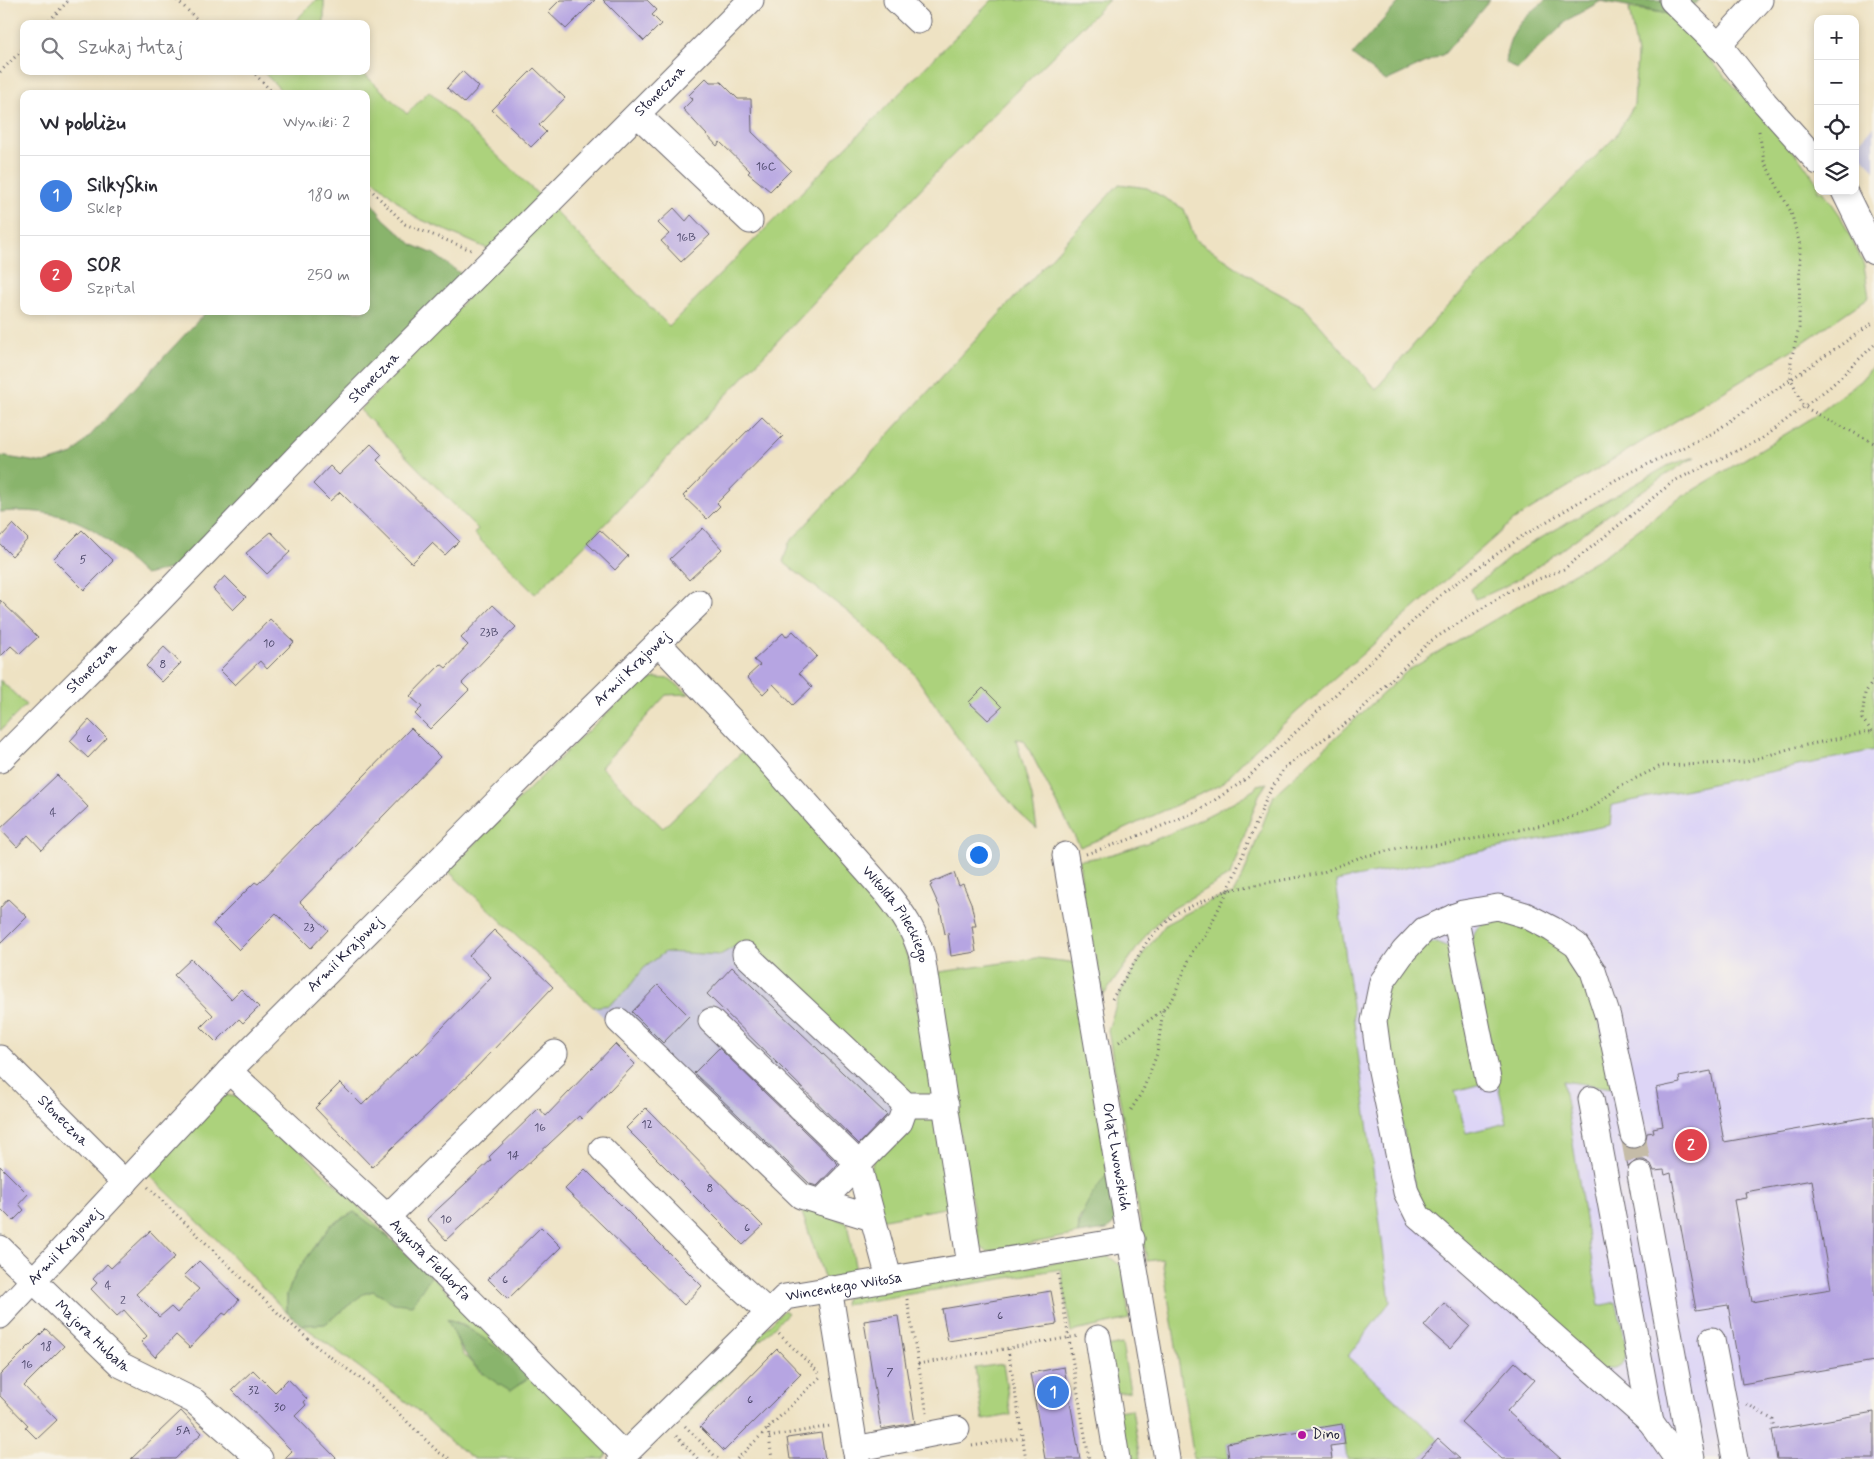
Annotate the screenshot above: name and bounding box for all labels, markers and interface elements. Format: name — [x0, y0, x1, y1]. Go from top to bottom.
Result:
map controls — [1814, 15, 1859, 195]
button: + — [1814, 15, 1859, 60]
search box — [20, 20, 370, 75]
icon: search — [38, 34, 66, 62]
text: Szukaj tutaj — [78, 35, 183, 60]
street label: Słoneczna — [630, 60, 691, 121]
button: − — [1814, 60, 1859, 105]
button: locate — [1814, 105, 1859, 150]
text: W pobliżu — [40, 109, 126, 137]
text: Wyniki: 2 — [283, 112, 350, 133]
button: layers — [1814, 150, 1859, 195]
house number: 16C — [756, 159, 777, 175]
text: SilkySkin — [87, 173, 158, 198]
text: 1 — [52, 185, 60, 206]
text: 180 m — [307, 185, 350, 206]
text: Sklep — [87, 198, 122, 219]
house number: 16B — [676, 230, 696, 246]
text: SOR — [87, 253, 121, 278]
text: 2 — [52, 265, 60, 286]
text: 250 m — [307, 265, 350, 286]
text: Szpital — [87, 278, 135, 299]
street label: Słoneczna — [344, 347, 405, 408]
house number: 5 — [79, 552, 87, 568]
house number: 23B — [480, 625, 499, 641]
street label: Armii Krajowej — [589, 626, 675, 711]
house number: 10 — [263, 636, 275, 652]
street label: Słoneczna — [62, 637, 123, 698]
house number: 8 — [160, 657, 166, 673]
house number: 6 — [86, 731, 92, 747]
house number: 4 — [50, 805, 57, 821]
your location — [966, 842, 992, 868]
street label: Witolda Pileckiego — [857, 862, 933, 964]
street label: Armii Krajowej — [303, 912, 388, 997]
house number: 23 — [304, 920, 314, 936]
street label: Słoneczna — [33, 1091, 94, 1152]
street label: Orląt Lwowskich — [1097, 1101, 1135, 1213]
house number: 12 — [641, 1117, 653, 1133]
house number: 16 — [534, 1120, 546, 1136]
pin: 2 — [1675, 1126, 1707, 1164]
house number: 14 — [507, 1148, 519, 1164]
house number: 8 — [707, 1181, 713, 1197]
street label: Armii Krajowej — [23, 1203, 106, 1290]
house number: 10 — [440, 1212, 452, 1228]
street label: Augusta Fieldorfa — [385, 1215, 475, 1306]
house number: 6 — [744, 1220, 750, 1236]
street label: Wincentego Witosa — [784, 1268, 904, 1307]
house number: 6 — [502, 1272, 508, 1288]
house number: 4 — [105, 1278, 112, 1294]
house number: 2 — [120, 1293, 126, 1309]
street label: Majora Hubala — [50, 1296, 134, 1378]
house number: 6 — [997, 1308, 1003, 1324]
house number: 18 — [40, 1339, 52, 1355]
house number: 16 — [21, 1357, 33, 1373]
house number: 7 — [886, 1365, 894, 1381]
pin: 1 — [1037, 1373, 1069, 1411]
house number: 32 — [248, 1383, 260, 1399]
house number: 6 — [747, 1392, 753, 1408]
house number: 30 — [274, 1400, 286, 1416]
house number: 5A — [175, 1423, 191, 1439]
place label: Dino — [1312, 1425, 1340, 1445]
marker: Dino — [1296, 1429, 1308, 1441]

